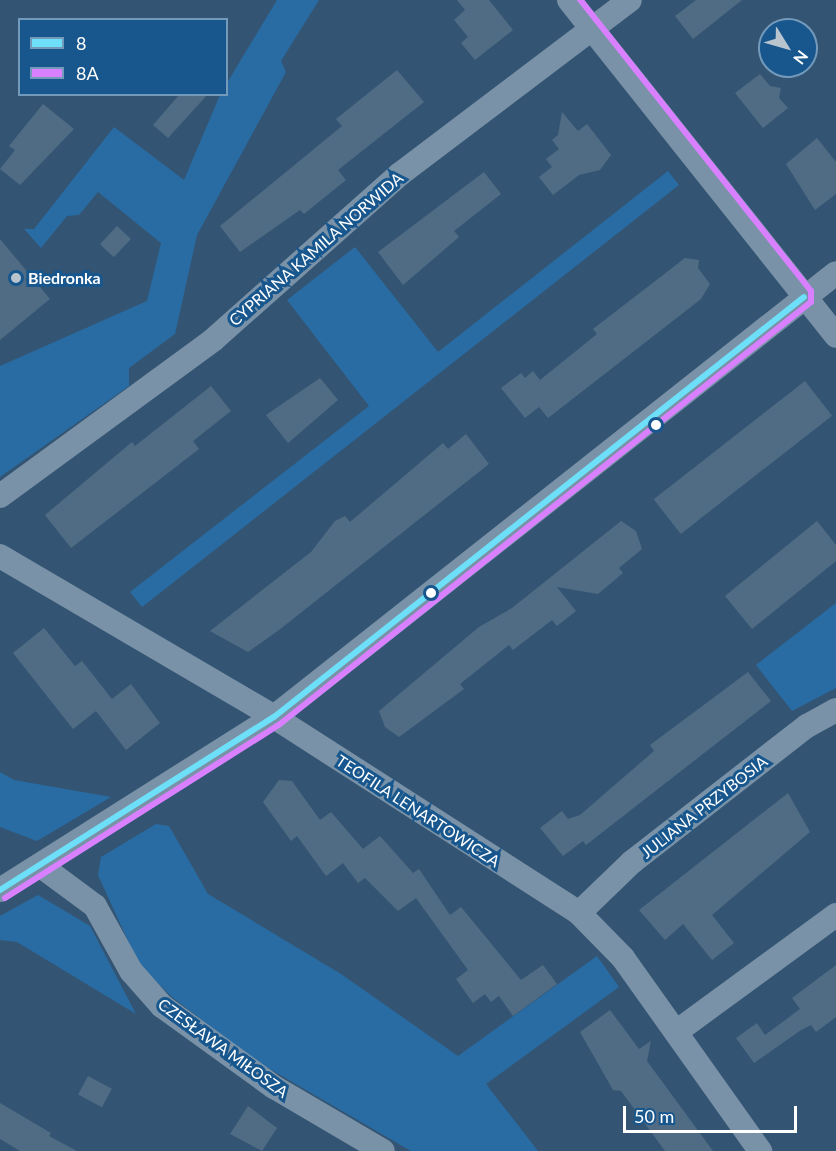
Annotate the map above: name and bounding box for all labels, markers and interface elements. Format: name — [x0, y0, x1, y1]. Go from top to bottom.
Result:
legend — [18, 18, 228, 96]
north arrow — [758, 18, 818, 78]
text: 8 — [76, 32, 86, 54]
text: N — [790, 47, 812, 69]
text: 8A — [76, 62, 99, 84]
street label: CYPRIANA KAMILA NORWIDA — [225, 168, 407, 330]
place label: Biedronka — [28, 268, 101, 288]
marker: Biedronka — [9, 271, 23, 285]
unlabelled marker — [650, 419, 662, 431]
unlabelled marker — [425, 587, 437, 599]
street label: TEOFILA LENARTOWICZA — [332, 751, 504, 871]
street label: JULIANA PRZYBOSIA — [637, 752, 771, 862]
street label: CZESŁAWA MIŁOSZA — [154, 994, 292, 1102]
scale bar — [626, 1094, 800, 1132]
text: 50 m — [634, 1105, 674, 1127]

